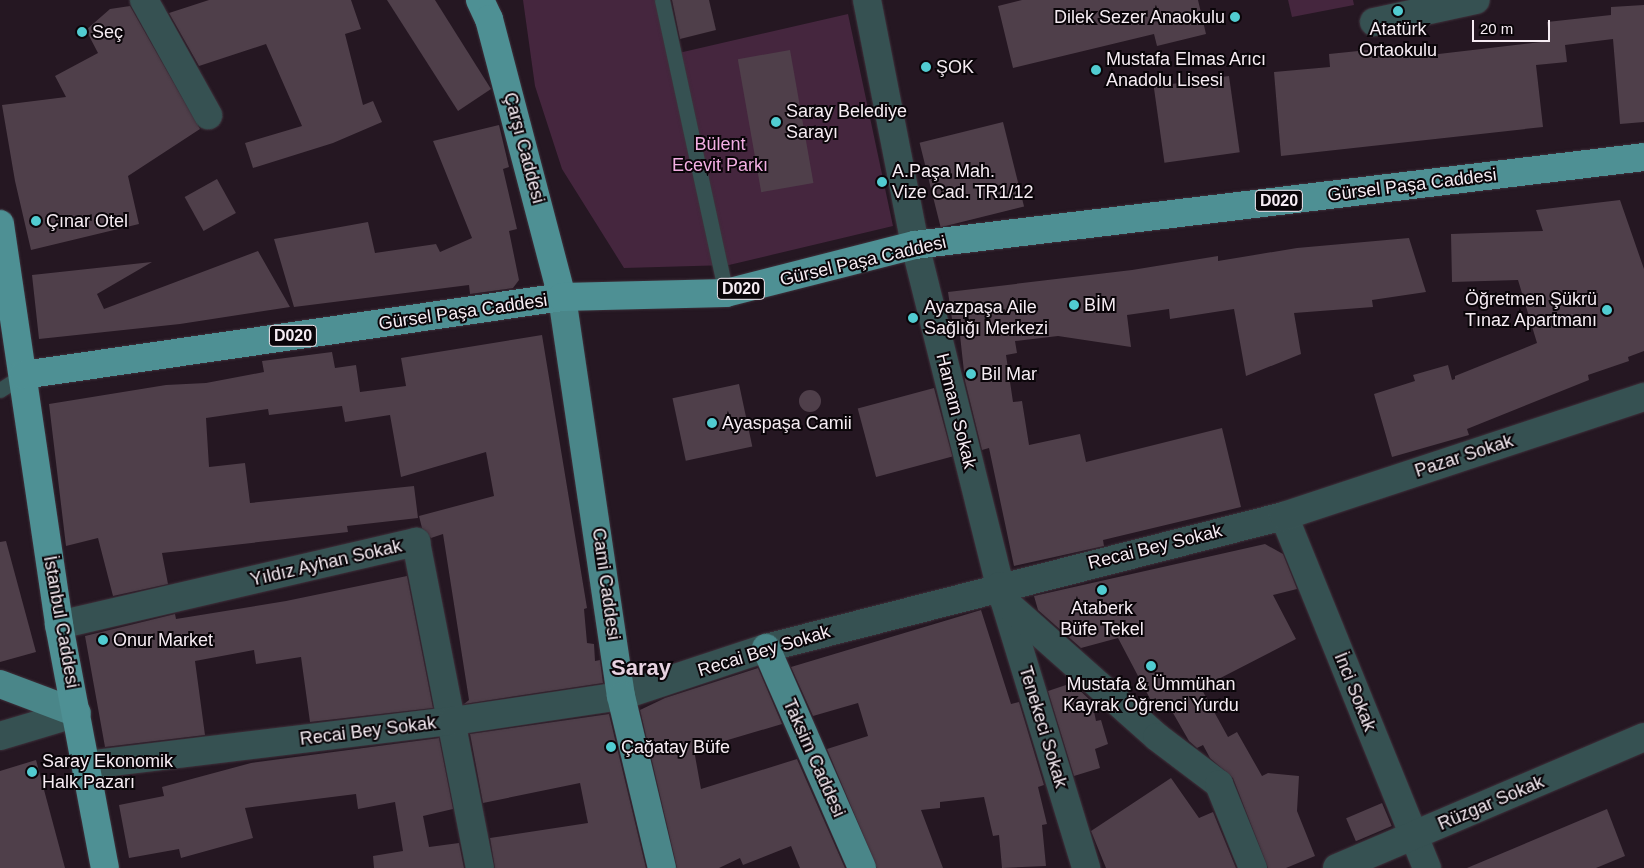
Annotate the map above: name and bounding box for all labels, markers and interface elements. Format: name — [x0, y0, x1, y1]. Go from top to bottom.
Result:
marker: Atatürk Ortaokulu — [1392, 5, 1404, 17]
place label: Dilek Sezer Anaokulu — [1053, 6, 1225, 28]
scale bar — [1474, 10, 1552, 42]
marker: Dilek Sezer Anaokulu — [1229, 11, 1241, 23]
place label: Atatürk Ortaokulu — [1359, 19, 1437, 62]
text: 20 m — [1480, 20, 1513, 37]
place label: Seç — [92, 21, 123, 43]
marker: Seç — [76, 26, 88, 38]
place label: Mustafa Elmas Arıcı Anadolu Lisesi — [1106, 49, 1267, 92]
place label: ŞOK — [936, 56, 974, 78]
marker: ŞOK — [920, 61, 932, 73]
marker: Mustafa Elmas Arıcı Anadolu Lisesi — [1090, 64, 1102, 76]
street label: Çarşı Caddesi — [499, 90, 549, 206]
place label: Saray Belediye Sarayı — [786, 101, 907, 144]
marker: Saray Belediye Sarayı — [770, 116, 782, 128]
park label: Bülent Ecevit Parkı — [672, 134, 768, 176]
place label: A.Paşa Mah. Vize Cad. TR1/12 — [892, 161, 1034, 203]
street label: Gürsel Paşa Caddesi — [1326, 164, 1498, 206]
marker: A.Paşa Mah. Vize Cad. TR1/12 — [876, 176, 888, 188]
road number: D020 — [1254, 188, 1304, 215]
place label: Çınar Otel — [46, 210, 128, 232]
marker: Çınar Otel — [30, 215, 42, 227]
street label: Gürsel Paşa Caddesi — [778, 231, 948, 291]
road number: D020 — [716, 276, 766, 302]
street label: Gürsel Paşa Caddesi — [377, 289, 549, 335]
place label: Öğretmen Şükrü Tınaz Apartmanı — [1464, 289, 1597, 332]
place label: BİM — [1084, 294, 1116, 316]
place label: Ayazpaşa Aile Sağlığı Merkezi — [924, 297, 1048, 340]
marker: BİM — [1068, 299, 1080, 311]
marker: Öğretmen Şükrü Tınaz Apartmanı — [1601, 304, 1613, 316]
marker: Ayazpaşa Aile Sağlığı Merkezi — [906, 311, 920, 325]
road number: D020 — [268, 322, 318, 350]
street label: Hamam Sokak — [931, 351, 981, 471]
place label: Bil Mar — [981, 363, 1037, 385]
marker: Bil Mar — [965, 368, 977, 380]
place label: Ayaspaşa Camii — [722, 412, 852, 434]
marker: Ayaspaşa Camii — [706, 417, 718, 429]
street label: Pazar Sokak — [1412, 430, 1516, 482]
street label: Recai Bey Sokak — [1086, 520, 1224, 574]
street label: Cami Caddesi — [587, 527, 625, 641]
street label: Yıldız Ayhan Sokak — [248, 535, 404, 591]
street label: İstanbul Caddesi — [39, 554, 83, 690]
marker: Ataberk Büfe Tekel — [1096, 584, 1108, 596]
place label: Ataberk Büfe Tekel — [1060, 598, 1144, 640]
street label: Recai Bey Sokak — [695, 621, 833, 681]
place label: Onur Market — [113, 629, 213, 651]
marker: Onur Market — [97, 634, 109, 646]
street label: İnci Sokak — [1329, 649, 1381, 735]
district label: Saray — [611, 655, 671, 681]
marker: Mustafa & Ümmühan Kayrak Öğrenci Yurdu — [1145, 660, 1157, 672]
street label: Tenekeci Sokak — [1014, 664, 1072, 790]
place label: Mustafa & Ümmühan Kayrak Öğrenci Yurdu — [1063, 674, 1239, 716]
street label: Taksim Caddesi — [778, 696, 850, 820]
street label: Recai Bey Sokak — [299, 712, 437, 750]
place label: Çağatay Büfe — [621, 736, 730, 758]
marker: Çağatay Büfe — [605, 741, 617, 753]
place label: Saray Ekonomik Halk Pazarı — [42, 751, 173, 794]
marker: Saray Ekonomik Halk Pazarı — [26, 766, 38, 778]
street label: Rüzgar Sokak — [1435, 771, 1547, 835]

